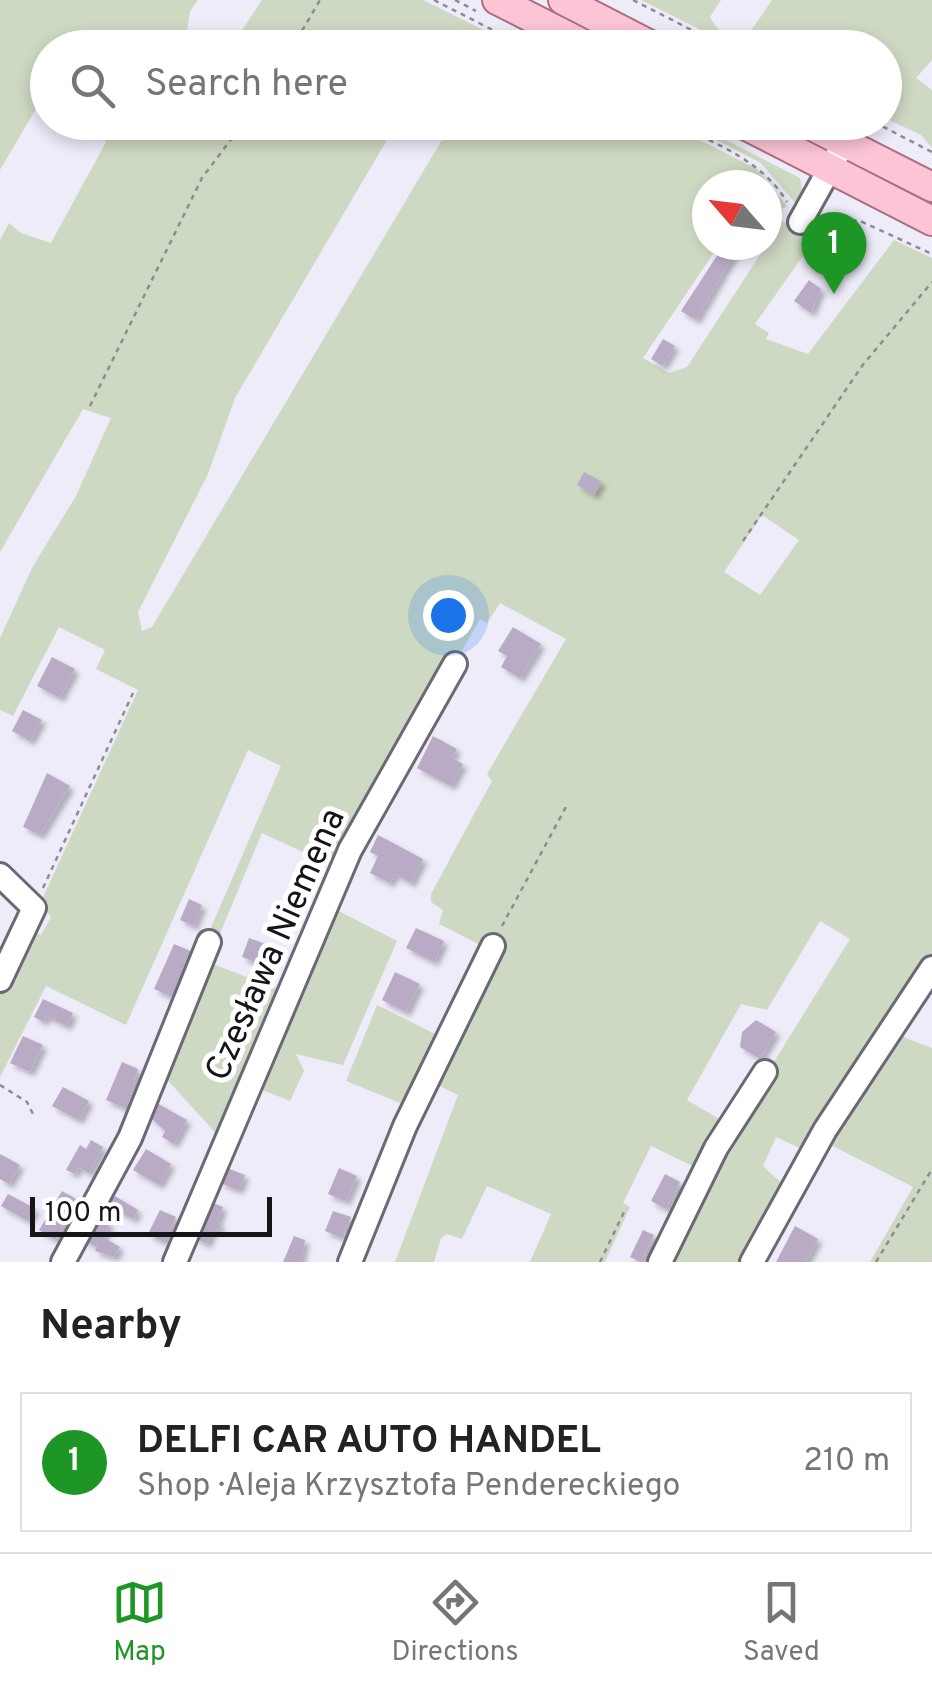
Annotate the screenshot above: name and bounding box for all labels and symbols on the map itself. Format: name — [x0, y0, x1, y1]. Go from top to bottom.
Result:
north arrow — [692, 170, 782, 260]
pin: 1 — [802, 212, 866, 294]
your location — [423, 590, 474, 641]
street label: Czesława Niemena — [197, 802, 357, 1088]
scale bar — [30, 1192, 272, 1236]

